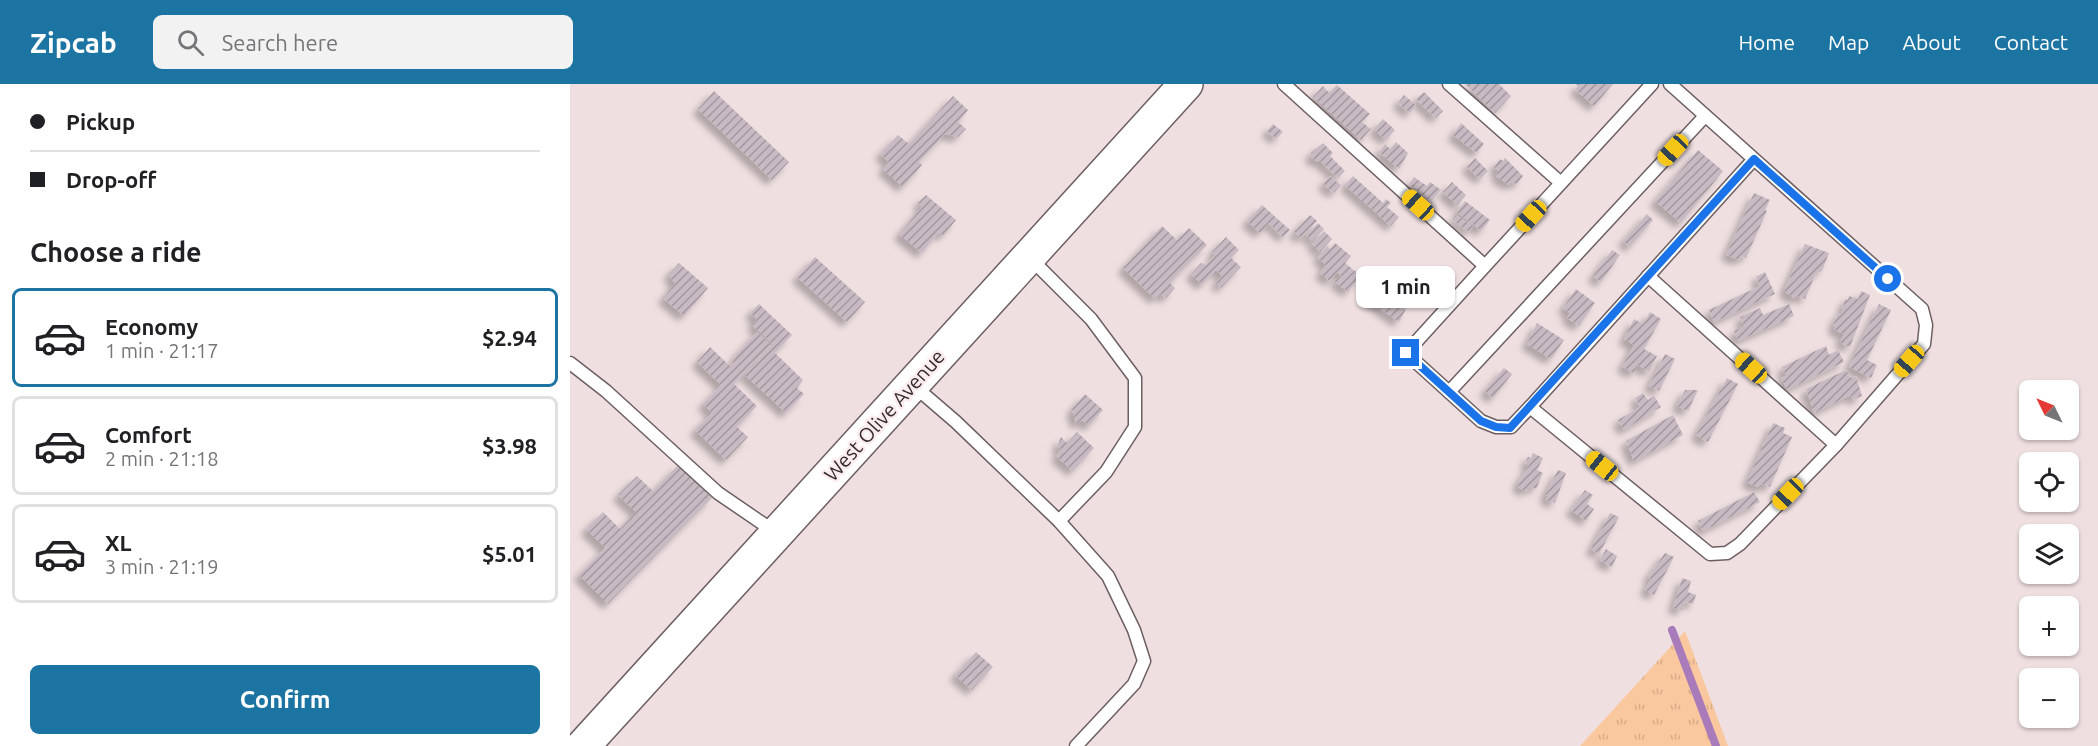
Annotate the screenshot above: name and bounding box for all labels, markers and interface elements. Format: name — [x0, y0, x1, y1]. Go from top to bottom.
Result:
search box — [153, 15, 573, 69]
icon: search — [174, 26, 207, 59]
text: Zipcab — [30, 27, 117, 58]
text: Search here — [222, 30, 338, 55]
text: Home — [1738, 30, 1795, 54]
text: Map — [1828, 30, 1869, 54]
text: About — [1902, 30, 1961, 54]
text: Contact — [1994, 30, 2068, 54]
text: Pickup — [66, 109, 135, 134]
car — [1654, 131, 1692, 169]
text: Drop-off — [66, 167, 156, 192]
car — [1399, 186, 1437, 224]
car — [1512, 197, 1550, 235]
text: Choose a ride — [30, 237, 202, 267]
route start — [1874, 265, 1901, 292]
callout: 1 min — [1356, 266, 1456, 308]
text: 1 min — [1380, 275, 1431, 298]
icon: car — [33, 311, 87, 365]
text: Economy — [105, 314, 198, 339]
text: $2.94 — [482, 325, 537, 350]
text: 1 min · 21:17 — [105, 339, 219, 362]
route end — [1392, 339, 1419, 366]
car — [1890, 342, 1928, 380]
street label: West Olive Avenue — [819, 345, 949, 485]
car — [1732, 349, 1770, 387]
north arrow — [2019, 380, 2079, 440]
map controls — [2019, 380, 2079, 728]
icon: car — [33, 419, 87, 473]
text: Comfort — [105, 422, 192, 447]
text: $3.98 — [482, 433, 537, 458]
text: 2 min · 21:18 — [105, 447, 219, 470]
car — [1582, 448, 1622, 484]
button: locate — [2019, 452, 2079, 512]
car — [1769, 475, 1807, 513]
button: layers — [2019, 524, 2079, 584]
icon: car — [33, 527, 87, 581]
text: XL — [105, 530, 132, 555]
text: $5.01 — [482, 541, 537, 566]
text: 3 min · 21:19 — [105, 555, 219, 578]
button: + — [2019, 596, 2079, 656]
button: Confirm — [30, 665, 540, 734]
button: − — [2019, 668, 2079, 728]

